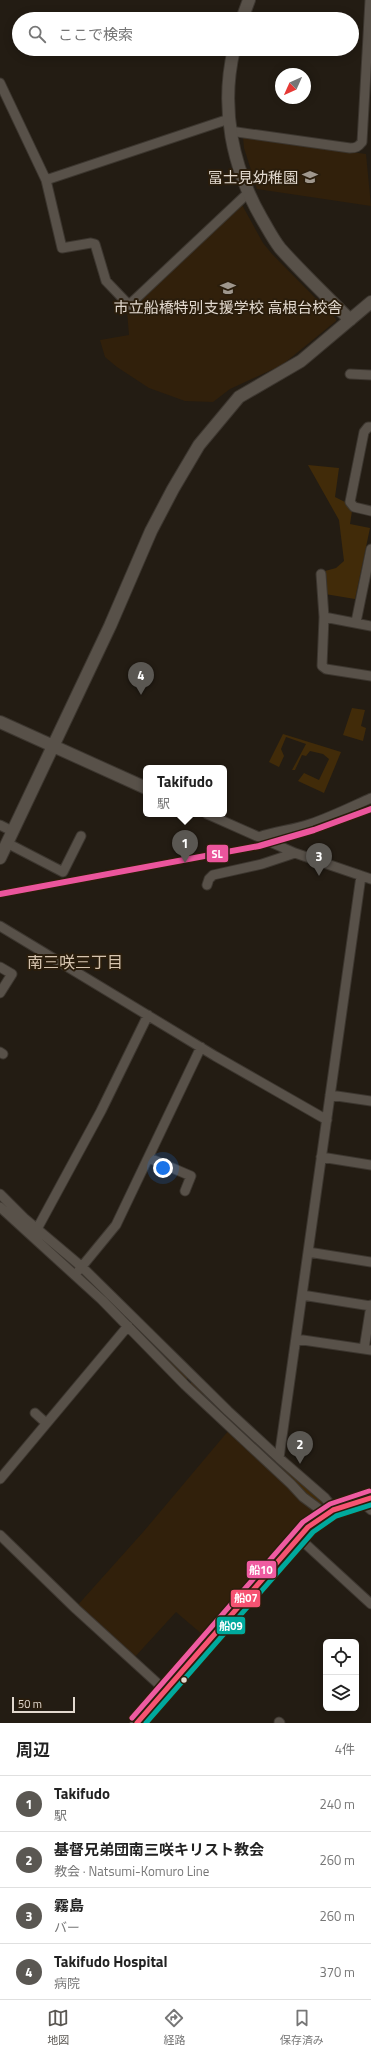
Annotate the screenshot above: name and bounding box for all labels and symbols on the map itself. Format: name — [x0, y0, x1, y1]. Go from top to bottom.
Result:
north arrow — [275, 68, 311, 104]
place label: 冨士見幼稚園 — [208, 166, 298, 189]
school or university icon: 冨士見幼稚園 — [301, 168, 319, 186]
school or university icon: 市立船橋特別支援学校 高根台校舎 — [219, 279, 237, 297]
place label: 市立船橋特別支援学校 高根台校舎 — [114, 296, 342, 319]
pin: 4 — [128, 662, 154, 695]
pin: 1 — [172, 830, 198, 863]
pin: 3 — [306, 843, 332, 876]
line badge: SL — [206, 844, 229, 863]
text: SL — [211, 846, 223, 862]
district label: 南三咲三丁目 — [27, 950, 123, 974]
your location — [153, 1158, 173, 1178]
pin: 2 — [287, 1431, 313, 1464]
line badge: 船10 — [246, 1560, 277, 1579]
text: 船10 — [249, 1562, 273, 1578]
line badge: 船07 — [230, 1589, 261, 1608]
text: 船07 — [234, 1590, 258, 1606]
line badge: 船09 — [216, 1616, 246, 1635]
text: 船09 — [219, 1618, 243, 1634]
unlabelled marker — [179, 1675, 189, 1685]
scale bar — [12, 1695, 75, 1714]

